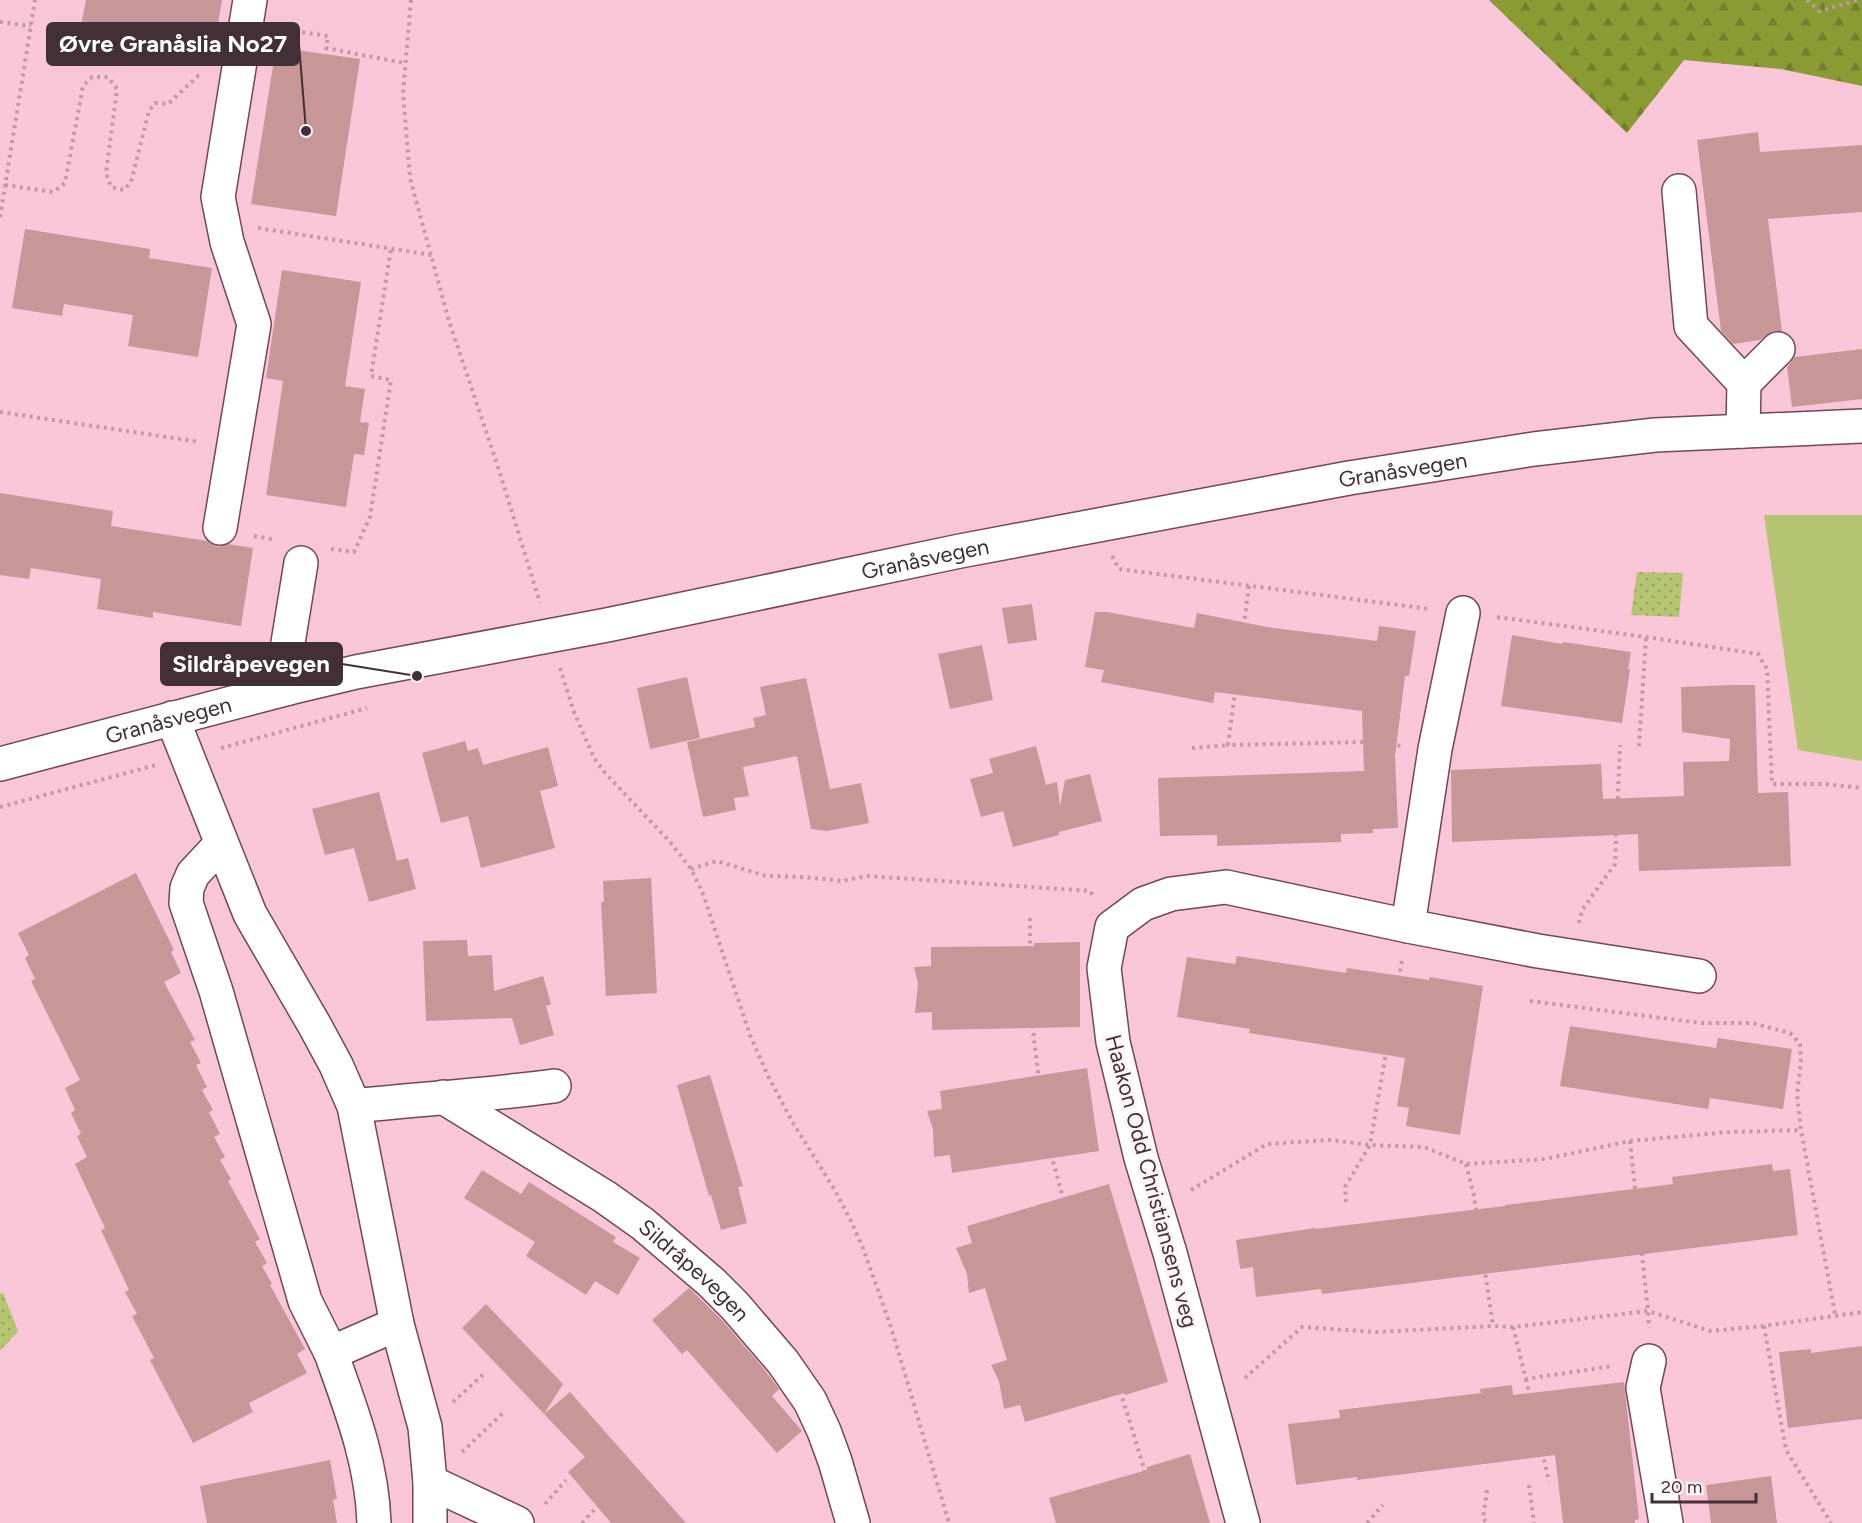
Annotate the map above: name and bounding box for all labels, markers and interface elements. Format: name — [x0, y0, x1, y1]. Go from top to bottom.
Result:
callout: Øvre Granåslia No27 — [47, 23, 299, 65]
text: Øvre Granåslia No27 — [59, 29, 287, 58]
street label: Granåsvegen — [1336, 447, 1469, 494]
street label: Granåsvegen — [859, 533, 991, 585]
callout: Sildråpevegen — [161, 643, 342, 685]
text: Sildråpevegen — [172, 649, 330, 678]
street label: Granåsvegen — [102, 691, 234, 750]
street label: Haakon Odd Christiansens veg — [1099, 1032, 1204, 1331]
street label: Sildråpevegen — [633, 1213, 755, 1327]
scale bar — [1652, 1466, 1756, 1504]
text: 20 m — [1661, 1476, 1702, 1498]

